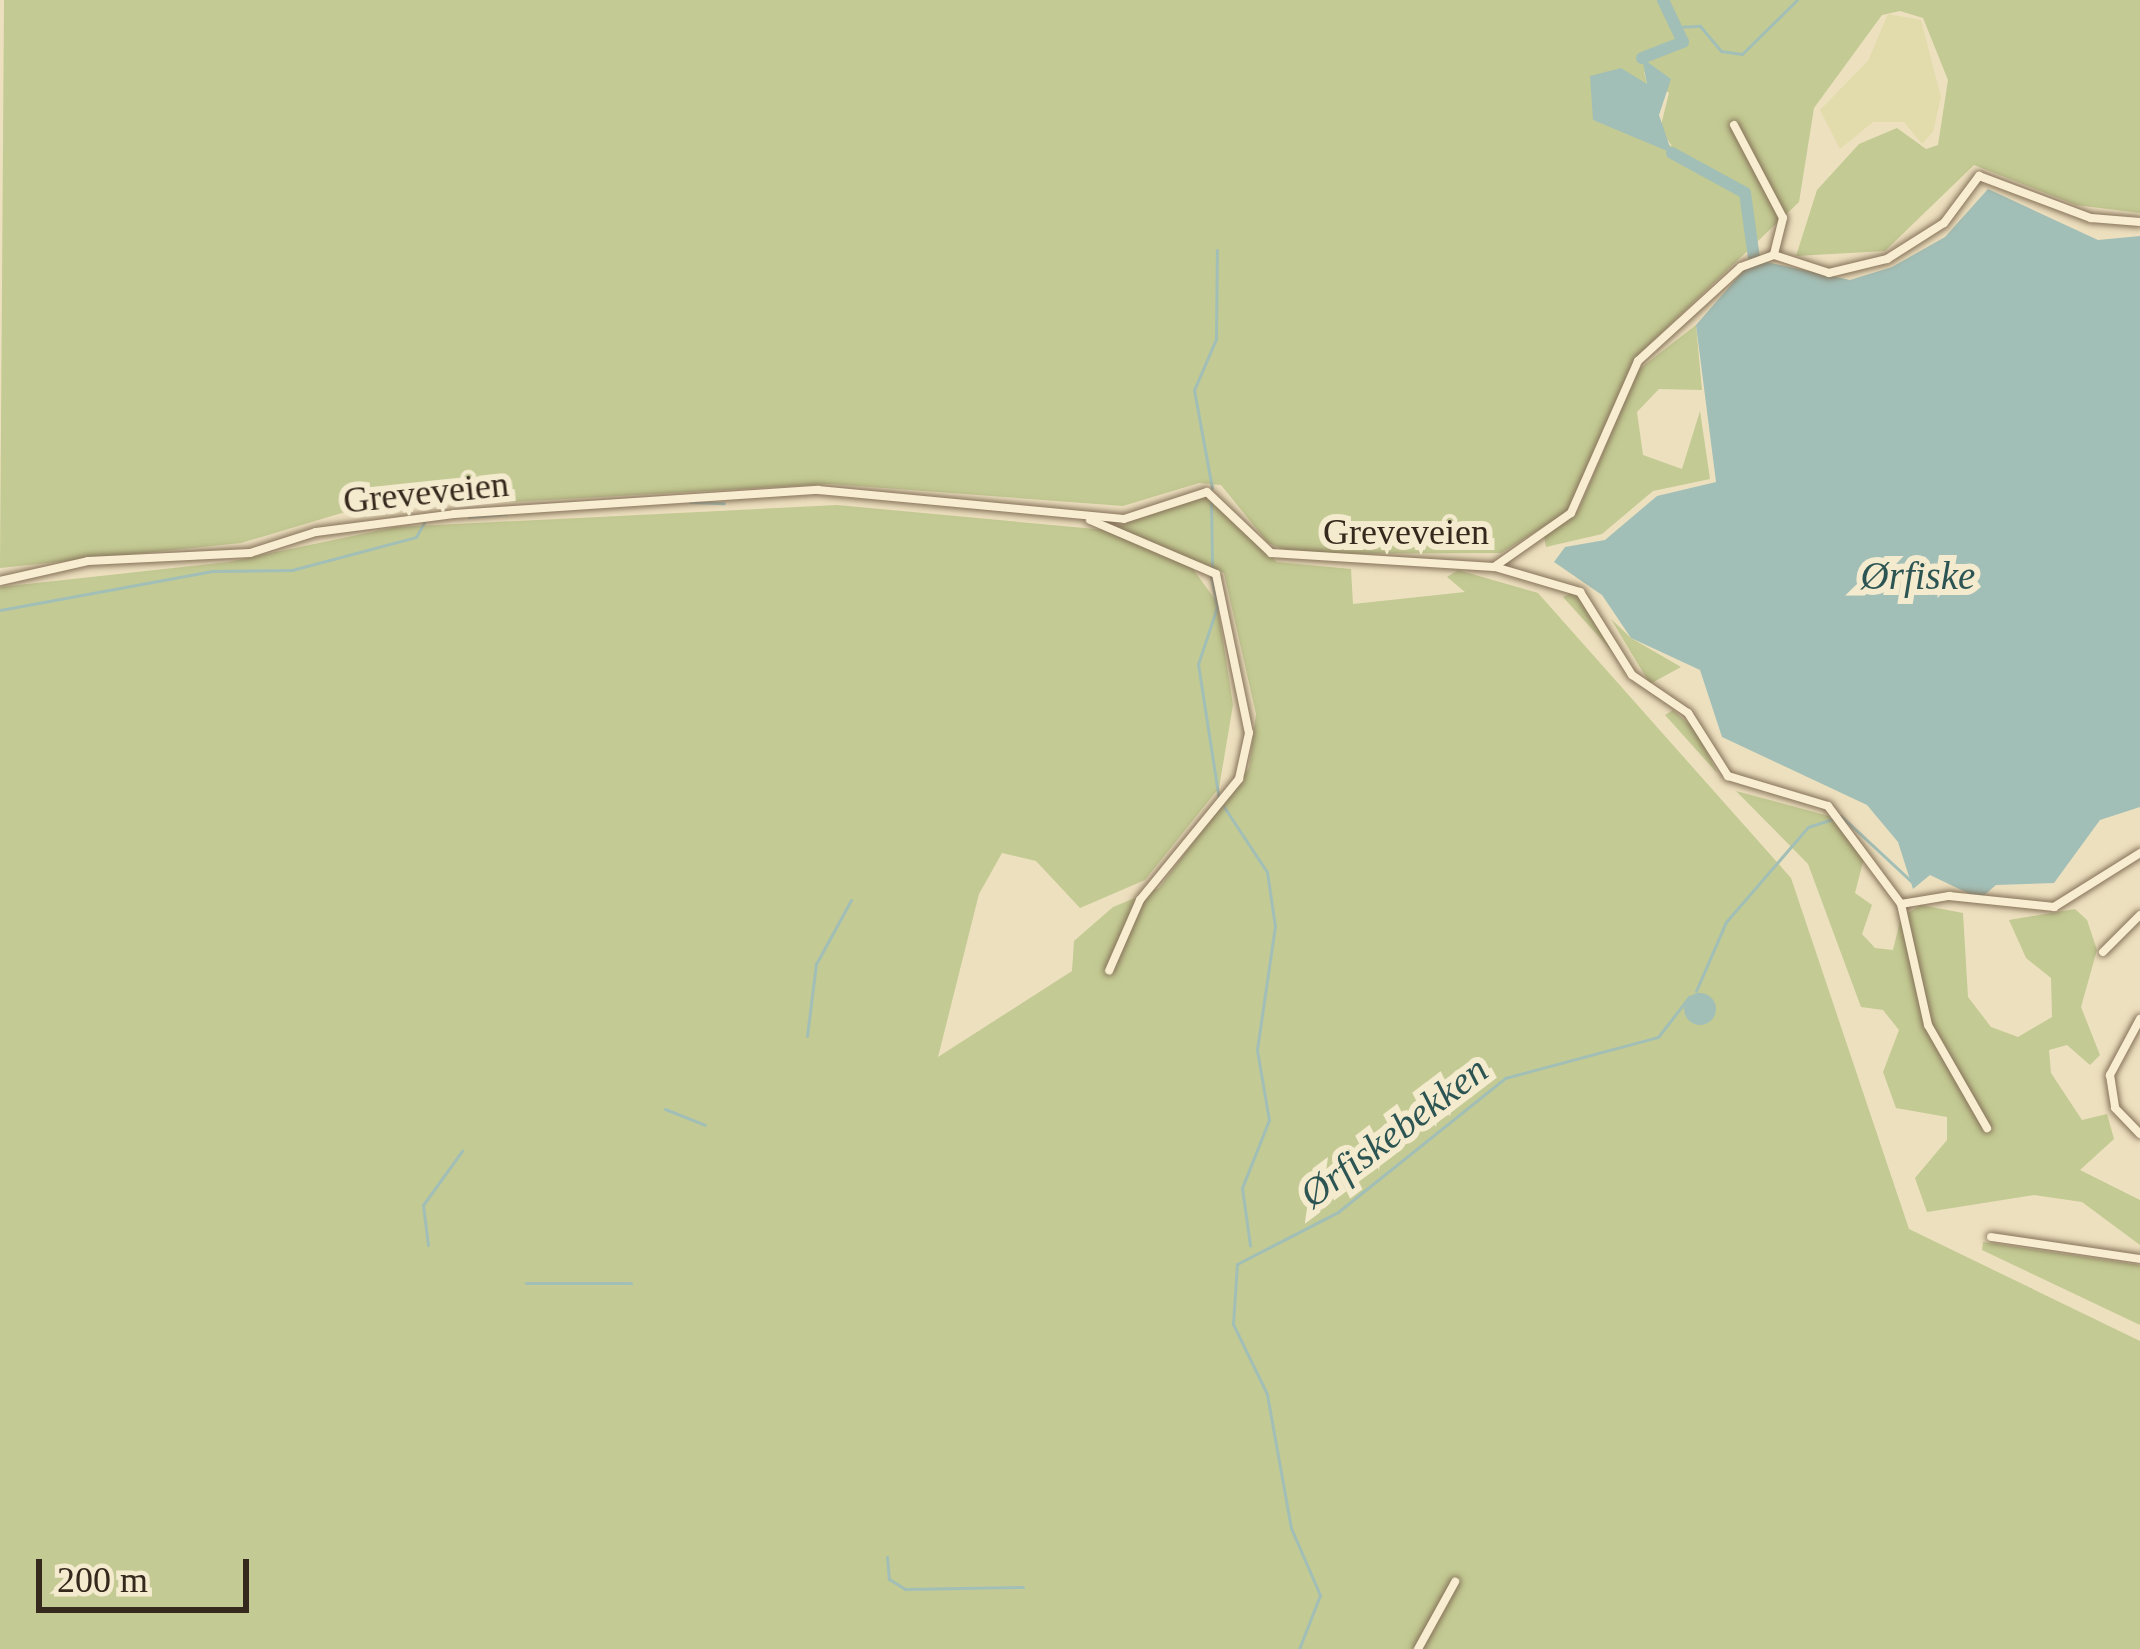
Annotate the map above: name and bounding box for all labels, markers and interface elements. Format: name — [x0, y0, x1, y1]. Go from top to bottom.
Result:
street label: Greveveien — [341, 463, 511, 523]
street label: Greveveien — [1323, 511, 1489, 555]
water label: Ørfiske — [1861, 553, 1975, 599]
water label: Ørfiskebekken — [1291, 1046, 1497, 1218]
scale bar — [42, 1535, 255, 1609]
text: 200 m — [57, 1560, 148, 1600]

